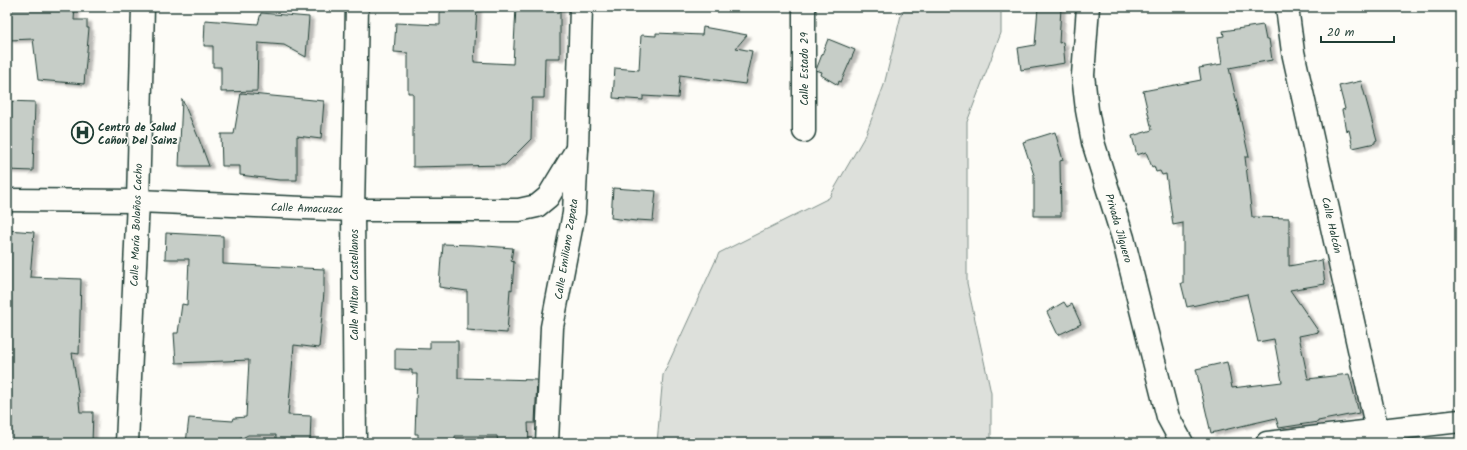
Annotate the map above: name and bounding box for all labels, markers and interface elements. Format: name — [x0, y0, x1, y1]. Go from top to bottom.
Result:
scale bar — [1321, 18, 1394, 44]
text: 20 m — [1327, 23, 1355, 42]
street label: Calle Estado 29 — [796, 32, 814, 106]
place label: Centro de Salud Cañon Del Sainz — [98, 119, 178, 150]
hospital icon: Centro de Salud Cañon Del Sainz — [70, 120, 96, 146]
street label: Calle María Bolaños Cacho — [126, 163, 148, 287]
street label: Privada Jilguero — [1100, 191, 1137, 265]
street label: Calle Halcón — [1316, 195, 1346, 255]
street label: Calle Emiliano Zapata — [550, 197, 584, 301]
street label: Calle Amacuzac — [271, 199, 343, 219]
street label: Calle Milton Castellanos — [346, 229, 364, 341]

